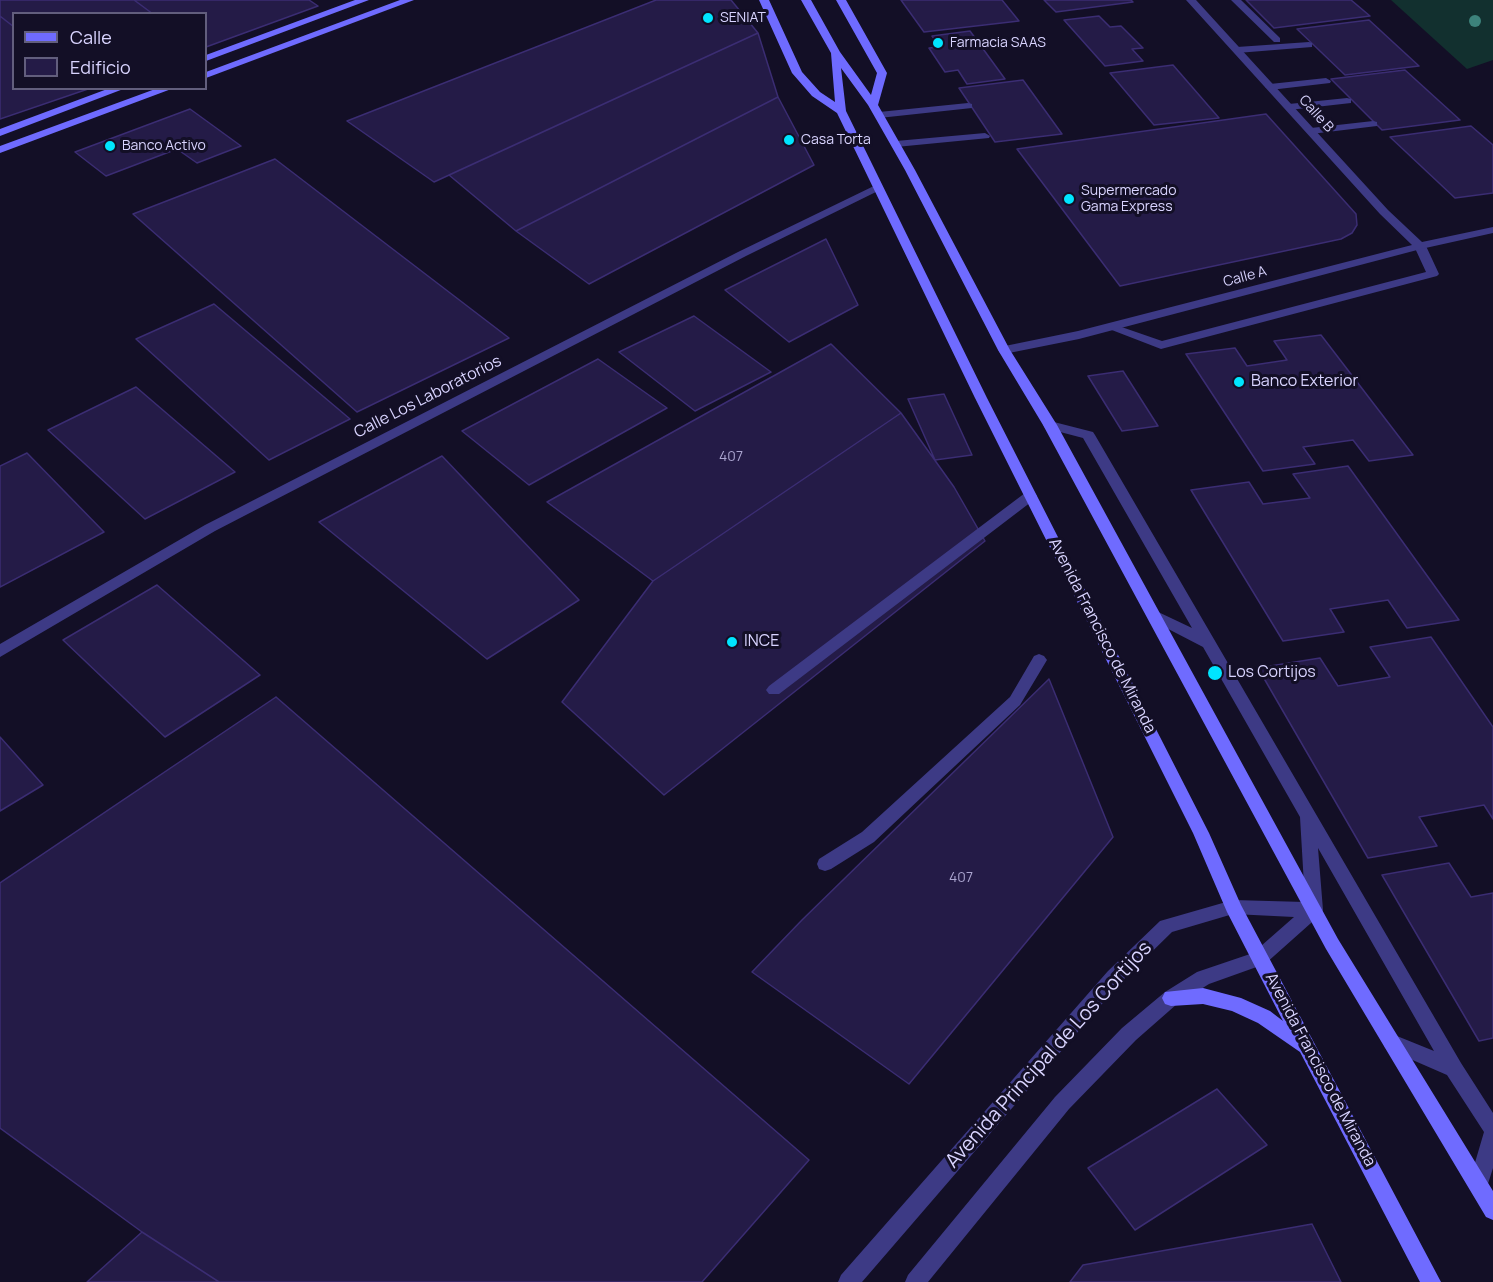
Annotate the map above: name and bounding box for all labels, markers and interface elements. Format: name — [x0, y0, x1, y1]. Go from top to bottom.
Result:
place label: SENIAT — [720, 10, 766, 26]
marker: SENIAT — [701, 11, 715, 25]
legend — [12, 12, 207, 90]
text: Calle — [70, 25, 112, 49]
place label: Farmacia SAAS — [950, 35, 1046, 51]
marker: Farmacia SAAS — [931, 36, 945, 50]
text: Edificio — [70, 55, 131, 79]
street label: Calle B — [1295, 92, 1337, 136]
place label: Casa Torta — [801, 132, 871, 148]
marker: Casa Torta — [782, 133, 796, 147]
place label: Banco Activo — [122, 138, 206, 154]
marker: Banco Activo — [103, 139, 117, 153]
place label: Supermercado Gama Express — [1081, 183, 1176, 216]
marker: Supermercado Gama Express — [1062, 192, 1076, 206]
street label: Calle A — [1221, 263, 1269, 291]
street label: Calle Los Laboratorios — [351, 352, 505, 442]
place label: Banco Exterior — [1251, 372, 1358, 392]
marker: Banco Exterior — [1232, 375, 1246, 389]
house number: 407 — [719, 449, 743, 465]
street label: Avenida Francisco de Miranda — [1044, 535, 1160, 737]
place label: INCE — [744, 632, 779, 652]
marker: INCE — [725, 635, 739, 649]
place label: Los Cortijos — [1228, 663, 1316, 683]
marker: Los Cortijos — [1206, 664, 1224, 682]
house number: 407 — [949, 870, 973, 886]
street label: Avenida Principal de Los Cortijos — [941, 937, 1157, 1173]
street label: Avenida Francisco de Miranda — [1261, 970, 1379, 1170]

